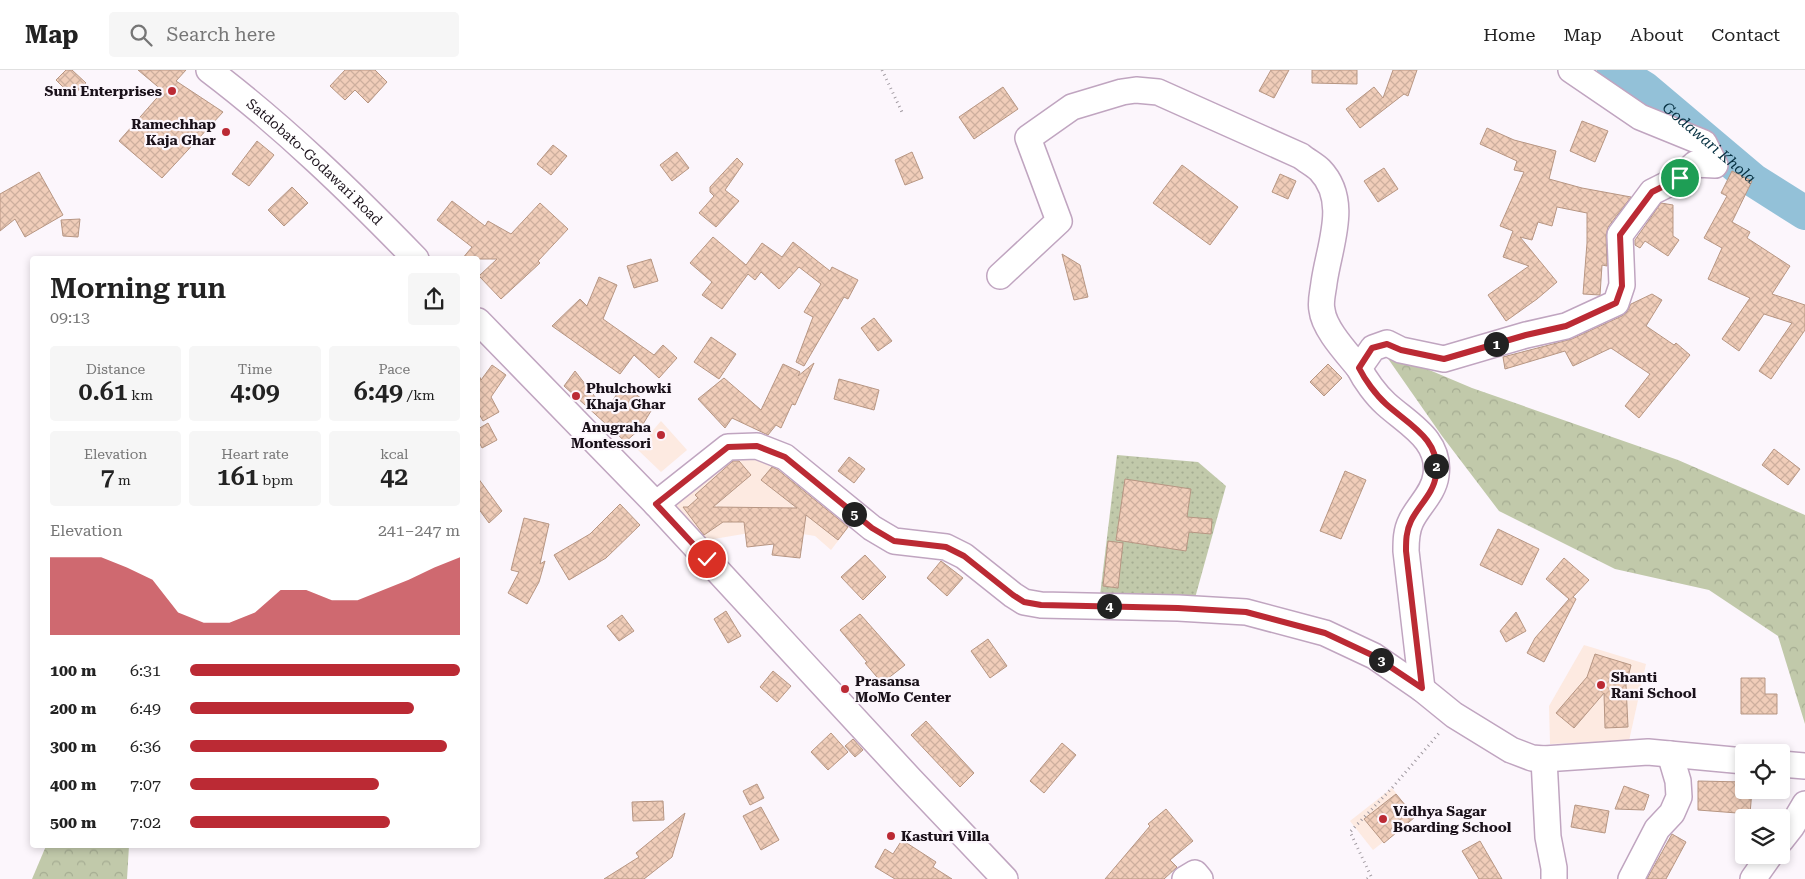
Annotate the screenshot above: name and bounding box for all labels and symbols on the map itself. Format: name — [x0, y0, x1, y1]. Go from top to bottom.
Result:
place label: Suni Enterprises — [45, 83, 162, 99]
marker: Suni Enterprises — [166, 85, 178, 97]
street label: Satdobato-Godawari Road — [244, 95, 386, 228]
water label: Godawari Khola — [1659, 98, 1759, 187]
place label: Ramechhap Kaja Ghar — [131, 116, 217, 148]
marker: Ramechhap Kaja Ghar — [220, 126, 232, 138]
pin — [1659, 157, 1701, 199]
pin: 1 — [1484, 332, 1508, 356]
place label: Phulchowki Khaja Ghar — [586, 380, 672, 412]
marker: Phulchowki Khaja Ghar — [570, 390, 582, 402]
place label: Anugraha Montessori — [571, 419, 652, 451]
marker: Anugraha Montessori — [655, 429, 667, 441]
pin: 2 — [1424, 454, 1448, 478]
pin: 5 — [842, 502, 866, 526]
pin — [686, 538, 728, 580]
pin: 4 — [1096, 594, 1122, 618]
pin: 3 — [1368, 648, 1394, 672]
place label: Shanti Rani School — [1611, 669, 1697, 701]
place label: Prasansa MoMo Center — [855, 673, 952, 705]
marker: Shanti Rani School — [1595, 679, 1607, 691]
marker: Prasansa MoMo Center — [839, 683, 851, 695]
place label: Vidhya Sagar Boarding School — [1393, 803, 1512, 835]
marker: Vidhya Sagar Boarding School — [1377, 813, 1389, 825]
place label: Kasturi Villa — [901, 828, 990, 844]
marker: Kasturi Villa — [885, 830, 897, 842]

